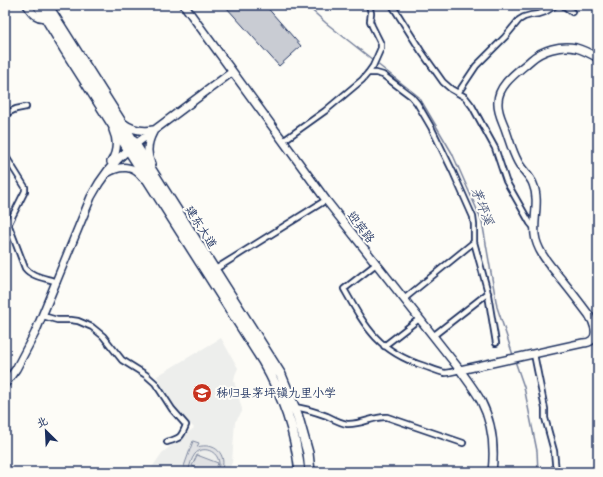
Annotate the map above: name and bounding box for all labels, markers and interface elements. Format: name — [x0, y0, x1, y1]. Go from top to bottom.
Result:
water label: 茅坪溪 — [468, 184, 500, 228]
street label: 建东大道 — [181, 201, 222, 252]
street label: 迎宾路 — [344, 207, 380, 246]
school or university icon: 秭归县茅坪镇九里小学 — [191, 382, 213, 404]
place label: 秭归县茅坪镇九里小学 — [216, 383, 336, 401]
north arrow — [26, 411, 66, 451]
text: 北 — [33, 411, 50, 431]

